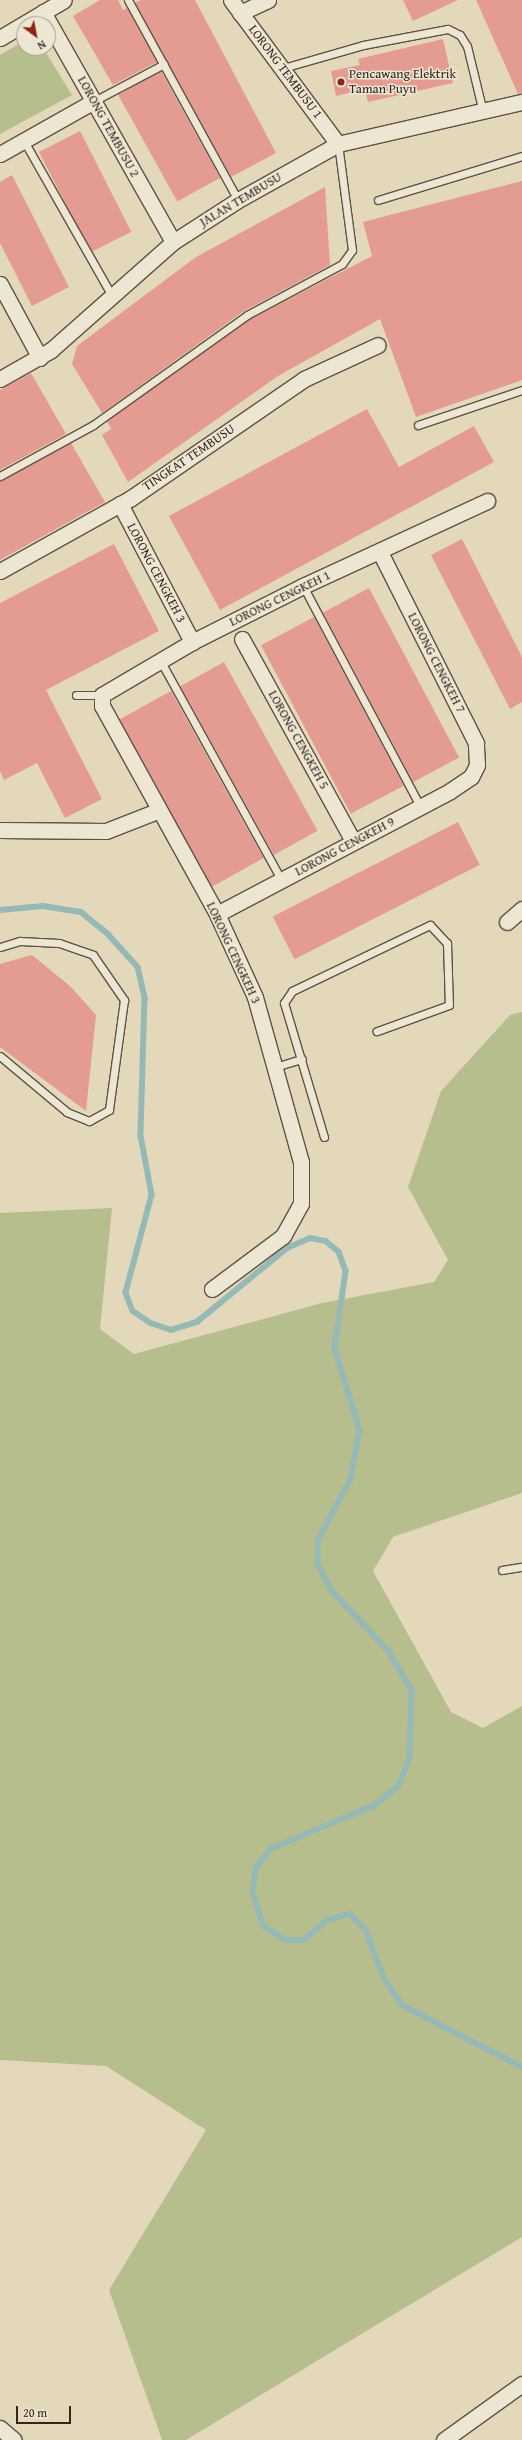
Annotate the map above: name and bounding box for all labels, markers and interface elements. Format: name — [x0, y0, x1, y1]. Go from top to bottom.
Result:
north arrow — [16, 16, 56, 56]
street label: LORONG TEMBUSU 1 — [245, 22, 325, 122]
text: N — [34, 37, 49, 54]
place label: Pencawang Elektrik Taman Puyu — [349, 67, 456, 98]
street label: LORONG TEMBUSU 2 — [74, 74, 142, 180]
marker: Pencawang Elektrik Taman Puyu — [336, 77, 346, 87]
street label: JALAN TEMBUSU — [197, 169, 285, 231]
street label: TINGKAT TEMBUSU — [140, 421, 238, 495]
street label: LORONG CENGKEH 3 — [123, 521, 189, 625]
street label: LORONG CENGKEH 1 — [227, 568, 333, 630]
street label: LORONG CENGKEH 7 — [404, 610, 468, 716]
street label: LORONG CENGKEH 5 — [264, 688, 332, 792]
street label: LORONG CENGKEH 9 — [293, 814, 397, 880]
street label: LORONG CENGKEH 3 — [203, 900, 263, 1006]
scale bar — [18, 2398, 73, 2424]
text: 20 m — [23, 2404, 47, 2421]

